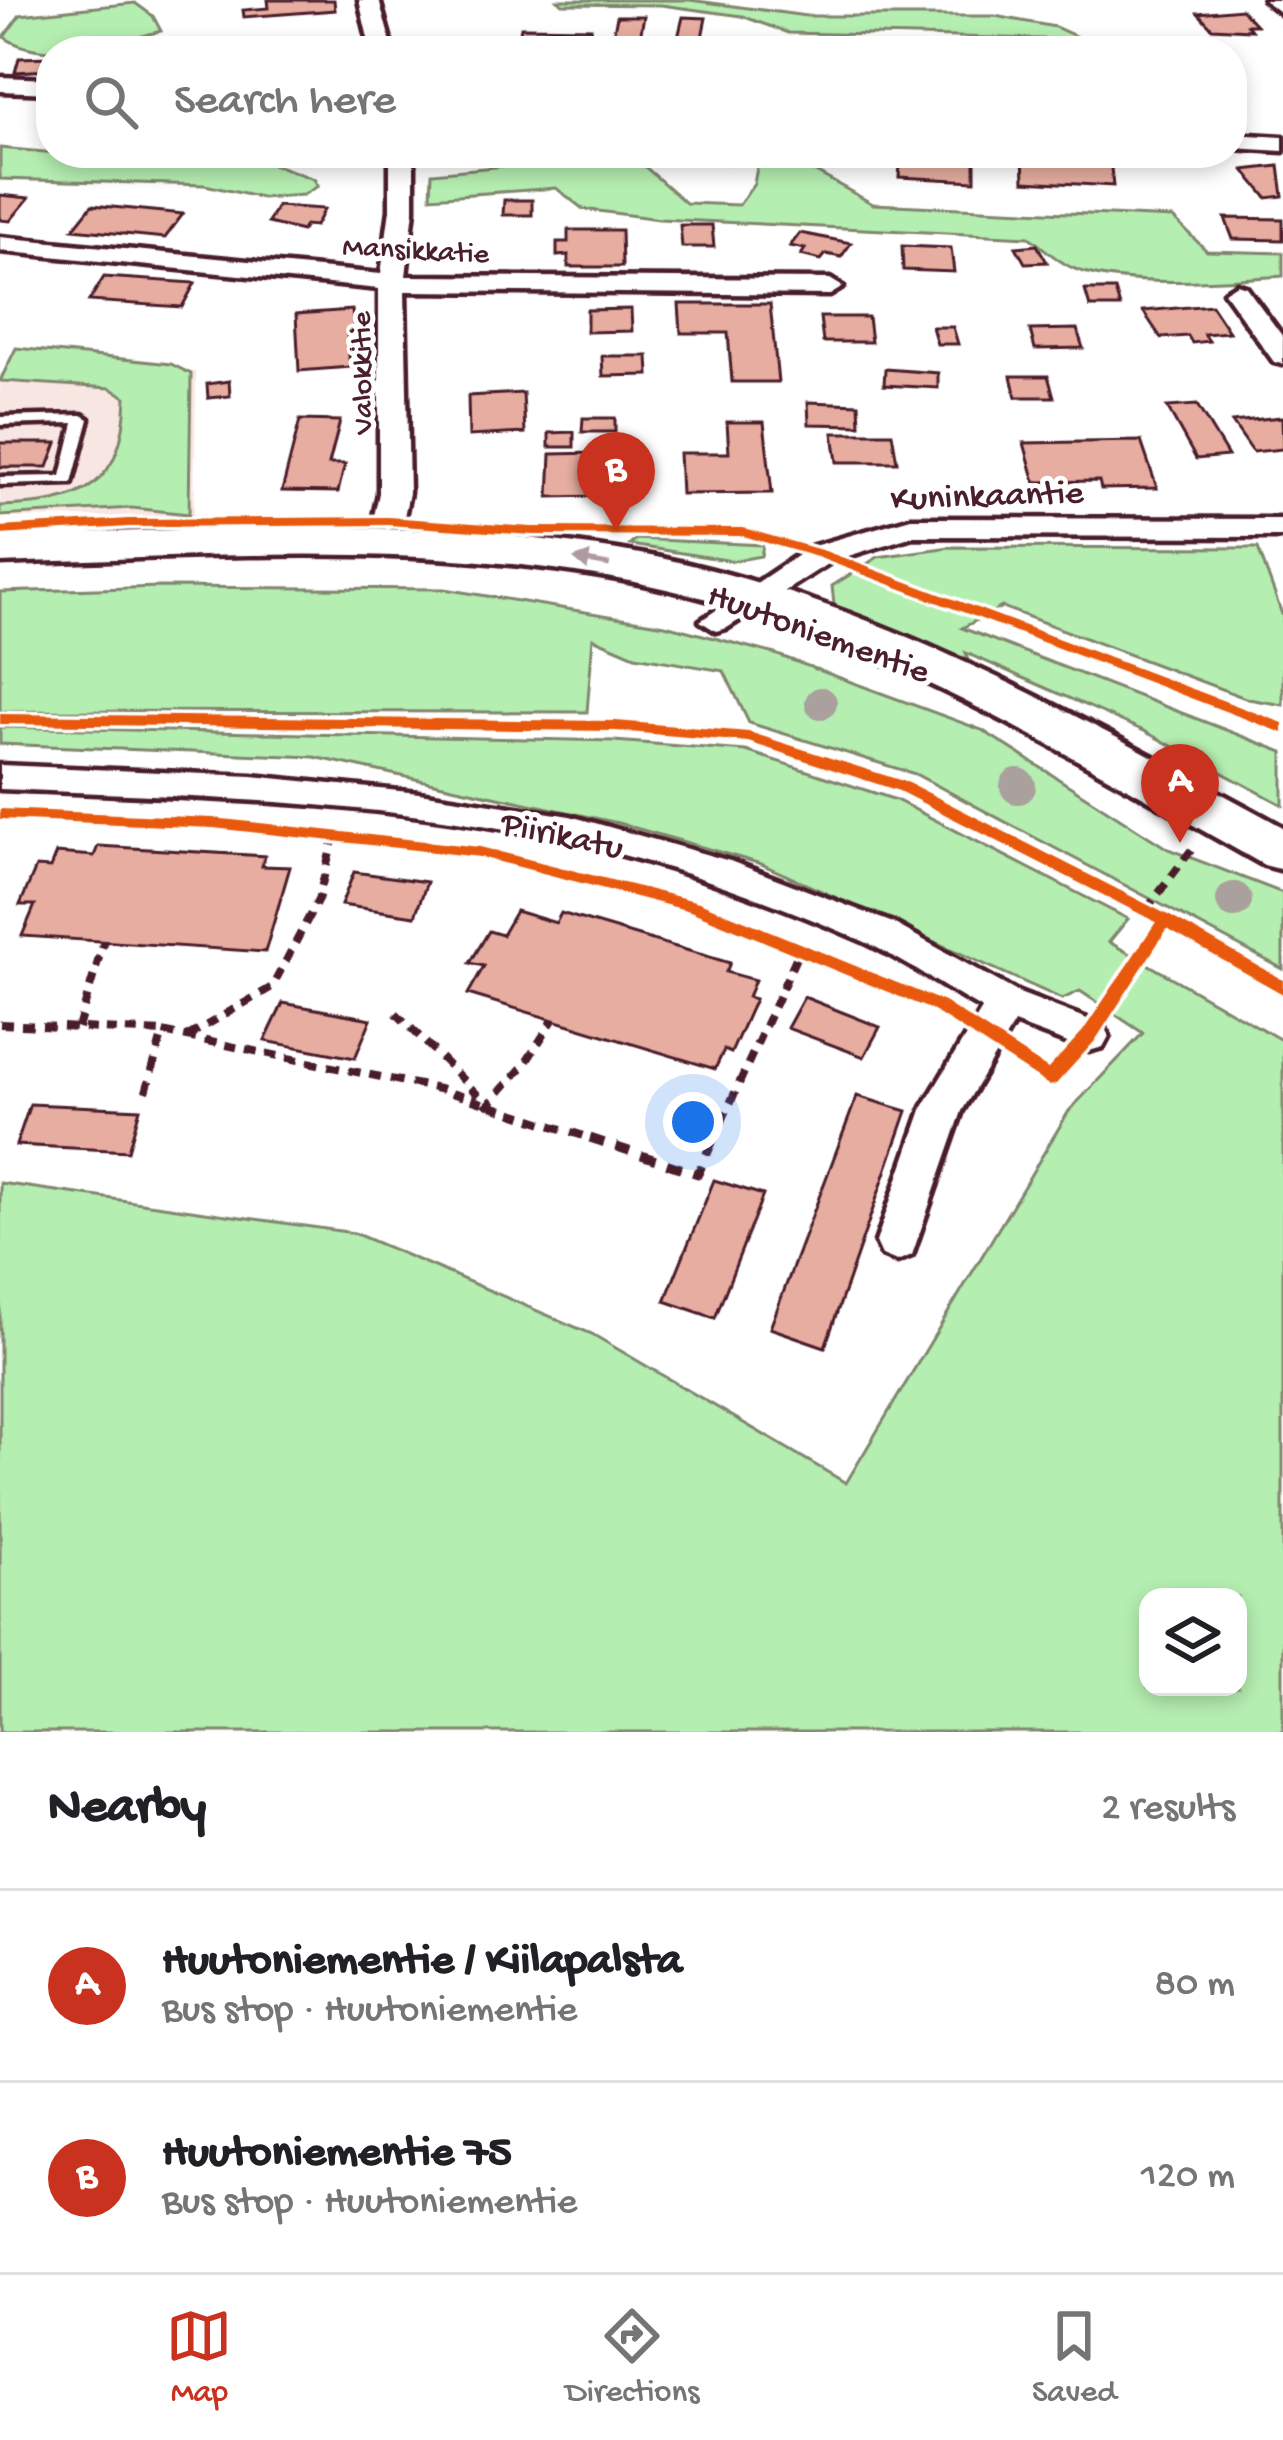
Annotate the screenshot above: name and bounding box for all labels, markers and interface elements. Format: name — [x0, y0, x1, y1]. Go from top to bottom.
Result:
search box — [36, 36, 1247, 168]
icon: search — [78, 69, 144, 135]
text: Search here — [174, 76, 396, 129]
street label: Mansikkatie — [341, 231, 491, 274]
street label: Valokkitie — [346, 311, 383, 436]
pin: B — [577, 432, 655, 531]
street label: Kuninkaantie — [890, 474, 1085, 523]
one-way arrow — [572, 553, 610, 571]
street label: Huutoniementie — [701, 576, 935, 696]
pin: A — [1141, 744, 1219, 843]
street label: Piirikatu — [496, 804, 627, 872]
your location — [663, 1092, 723, 1152]
map controls — [1139, 1588, 1247, 1696]
button: layers — [1139, 1588, 1247, 1696]
text: Nearby — [48, 1780, 206, 1840]
text: 2 results — [1101, 1787, 1235, 1833]
text: Huutoniementie / Kiilapalsta — [162, 1936, 682, 1989]
text: A — [75, 1963, 99, 2009]
text: 80 m — [1155, 1963, 1235, 2009]
text: Bus stop · Huutoniementie — [162, 1989, 577, 2035]
text: Huutoniementie 75 — [162, 2128, 512, 2181]
text: B — [77, 2155, 97, 2201]
text: 120 m — [1141, 2155, 1235, 2201]
text: Bus stop · Huutoniementie — [162, 2181, 577, 2227]
tab: Map — [166, 2303, 232, 2413]
tab: Directions — [565, 2303, 699, 2413]
tab: Saved — [1032, 2303, 1117, 2413]

